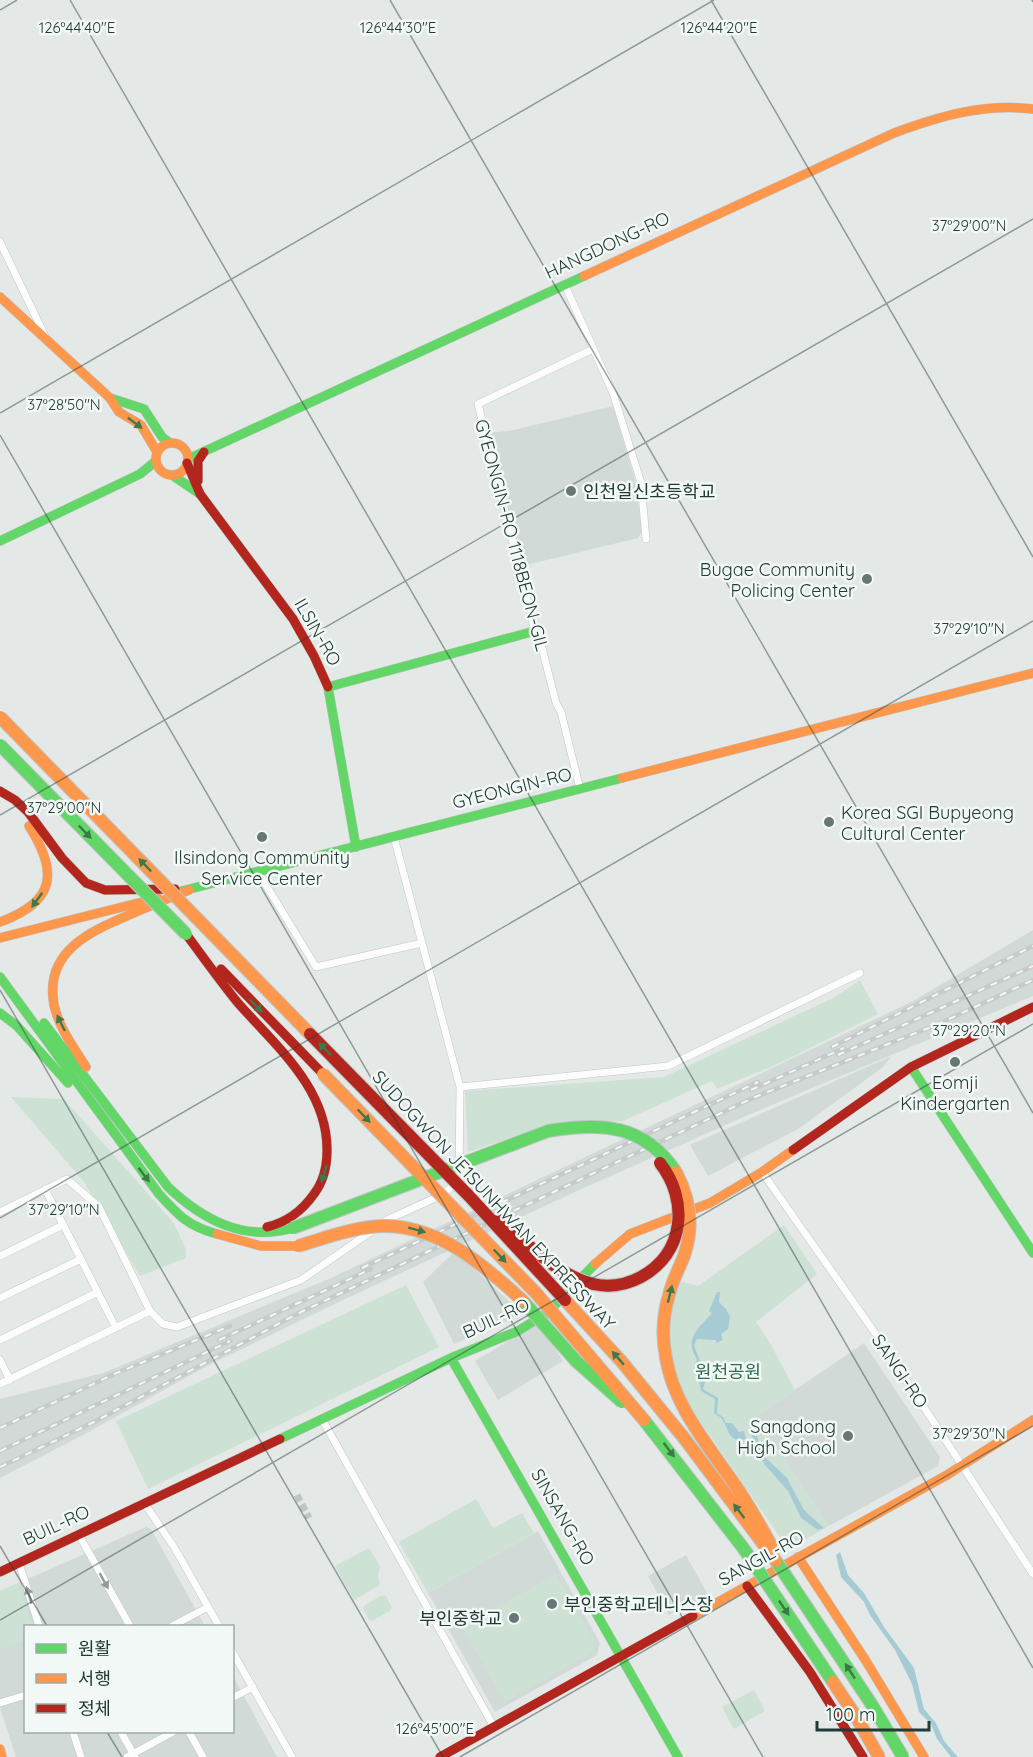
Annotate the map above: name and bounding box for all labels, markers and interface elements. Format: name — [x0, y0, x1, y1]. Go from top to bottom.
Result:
text: 126°44'40"E — [39, 18, 115, 37]
text: 126°44'30"E — [360, 18, 436, 37]
text: 126°44'20"E — [680, 18, 758, 37]
street label: HANGDONG-RO — [541, 206, 673, 284]
text: 37°29'00"N — [932, 216, 1006, 235]
text: 37°28'50"N — [27, 395, 101, 414]
one-way arrow — [127, 417, 143, 429]
street label: GYEONGIN-RO 1118BEON-GIL — [470, 417, 554, 654]
place label: 인천일신초등학교 — [583, 480, 715, 503]
marker: 인천일신초등학교 — [564, 484, 578, 498]
place label: Bugae Community Policing Center — [700, 558, 855, 602]
marker: Bugae Community Policing Center — [860, 572, 874, 586]
street label: ILSIN-RO — [289, 594, 347, 670]
text: 37°29'10"N — [933, 619, 1005, 638]
street label: GYEONGIN-RO — [450, 762, 574, 814]
text: 37°29'00"N — [27, 798, 101, 817]
place label: Korea SGI Bupyeong Cultural Center — [841, 801, 1014, 845]
marker: Korea SGI Bupyeong Cultural Center — [822, 815, 836, 829]
one-way arrow — [78, 825, 92, 840]
marker: Ilsindong Community Service Center — [255, 830, 269, 844]
place label: Ilsindong Community Service Center — [174, 846, 350, 890]
one-way arrow — [138, 858, 152, 872]
one-way arrow — [31, 892, 43, 908]
one-way arrow — [249, 998, 263, 1012]
one-way arrow — [56, 1014, 66, 1032]
text: 37°29'20"N — [932, 1021, 1006, 1040]
one-way arrow — [318, 1042, 332, 1057]
marker: Eomji Kindergarten — [948, 1055, 962, 1069]
street label: SUDOGWON JE1SUNHWAN EXPRESSWAY — [368, 1066, 620, 1334]
place label: Eomji Kindergarten — [900, 1071, 1010, 1115]
one-way arrow — [357, 1109, 371, 1124]
one-way arrow — [319, 1165, 328, 1183]
one-way arrow — [138, 1166, 150, 1182]
text: 37°29'10"N — [28, 1200, 100, 1219]
one-way arrow — [408, 1226, 426, 1236]
one-way arrow — [493, 1248, 507, 1262]
one-way arrow — [665, 1285, 675, 1303]
street label: BUIL-RO — [459, 1293, 533, 1343]
street label: SANGI-RO — [867, 1330, 933, 1412]
one-way arrow — [612, 1351, 625, 1366]
park label: 원천공원 — [695, 1360, 761, 1383]
place label: Sangdong High School — [737, 1415, 836, 1459]
text: 37°29'30"N — [932, 1424, 1006, 1443]
marker: Sangdong High School — [841, 1429, 855, 1443]
one-way arrow — [663, 1443, 675, 1458]
street label: SINSANG-RO — [526, 1465, 600, 1569]
street label: BUIL-RO — [19, 1500, 93, 1550]
one-way arrow — [733, 1504, 745, 1520]
street label: SANGIL-RO — [714, 1525, 808, 1591]
one-way arrow — [99, 1572, 109, 1589]
one-way arrow — [24, 1586, 33, 1604]
place label: 부인중학교테니스장 — [564, 1593, 713, 1616]
marker: 부인중학교테니스장 — [545, 1597, 559, 1611]
one-way arrow — [778, 1600, 790, 1616]
place label: 부인중학교 — [419, 1607, 502, 1630]
marker: 부인중학교 — [507, 1611, 521, 1625]
legend — [24, 1625, 234, 1733]
text: 원활 — [78, 1637, 111, 1660]
one-way arrow — [845, 1663, 856, 1680]
text: 서행 — [78, 1667, 111, 1690]
scale bar — [817, 1694, 930, 1732]
text: 정체 — [78, 1697, 111, 1720]
text: 100 m — [826, 1703, 875, 1726]
text: 126°45'00"E — [396, 1719, 474, 1738]

